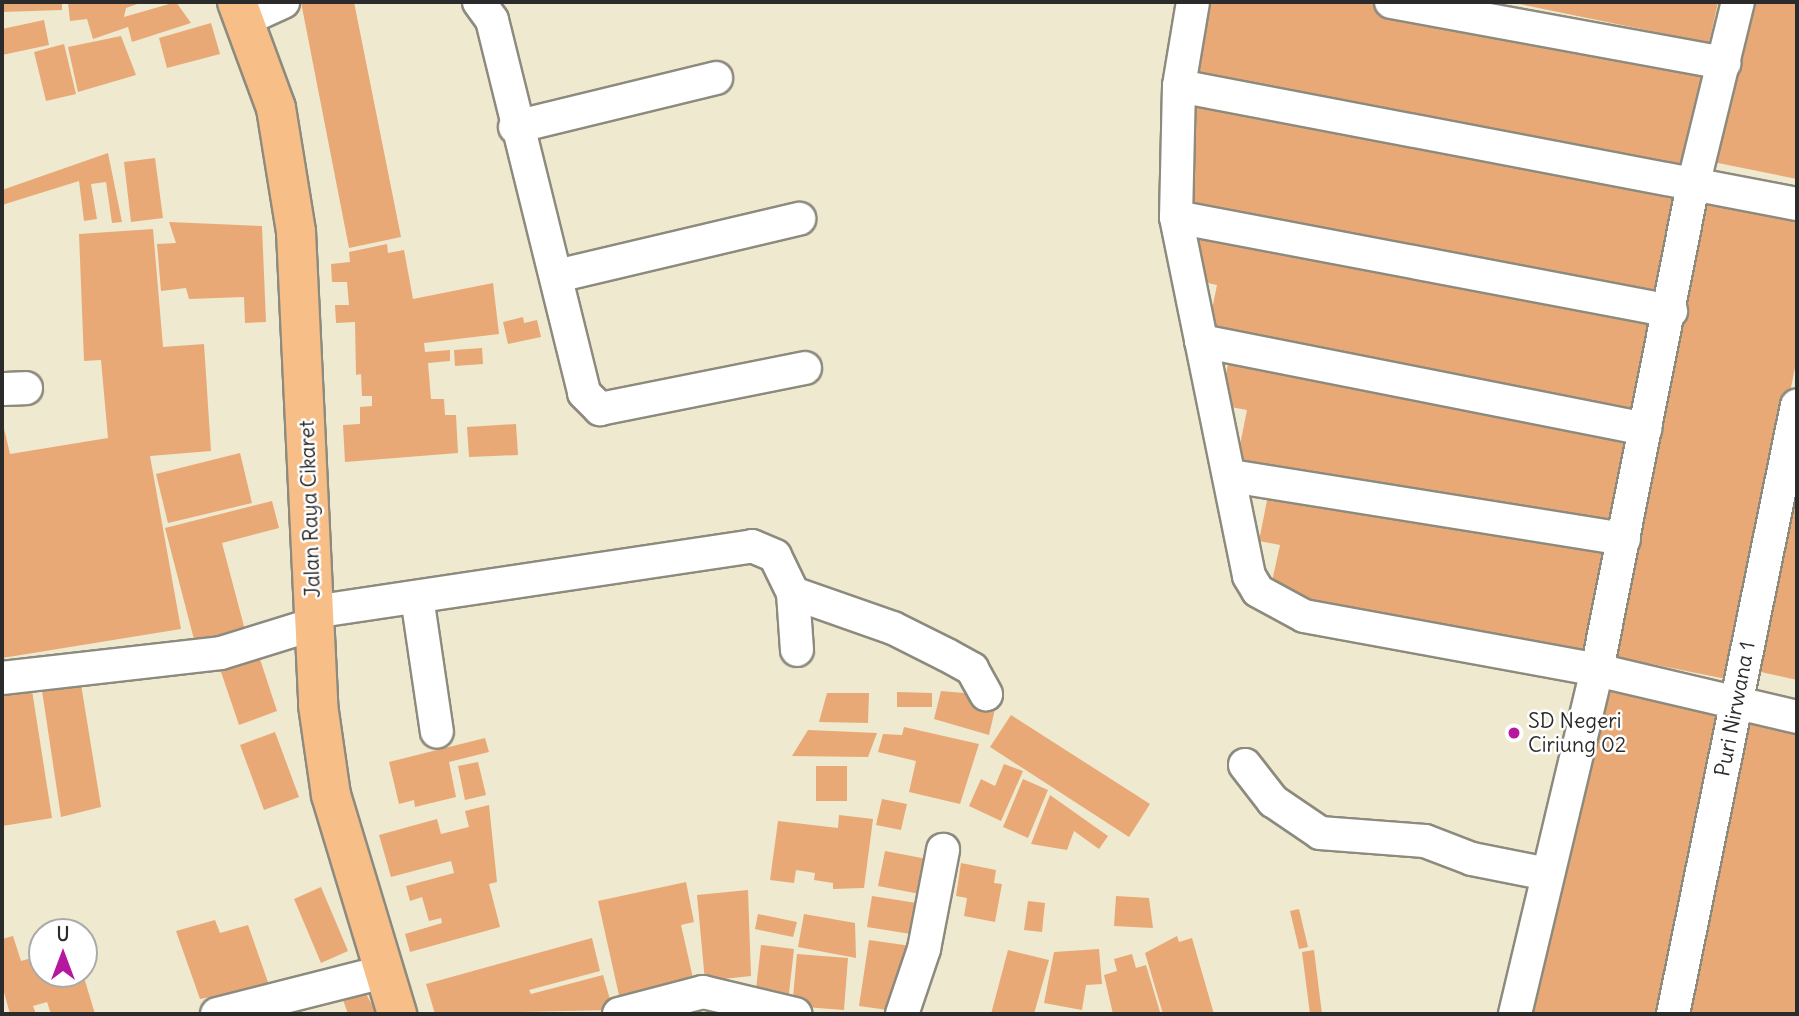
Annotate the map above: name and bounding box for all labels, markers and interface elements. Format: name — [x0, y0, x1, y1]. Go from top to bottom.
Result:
street label: Jalan Raya Cikaret — [294, 420, 326, 598]
street label: Puri Nirwana 1 — [1710, 639, 1760, 779]
place label: SD Negeri Ciriung 02 — [1528, 708, 1626, 758]
marker: SD Negeri Ciriung 02 — [1506, 725, 1522, 741]
north arrow — [28, 918, 98, 988]
text: U — [57, 922, 69, 946]

